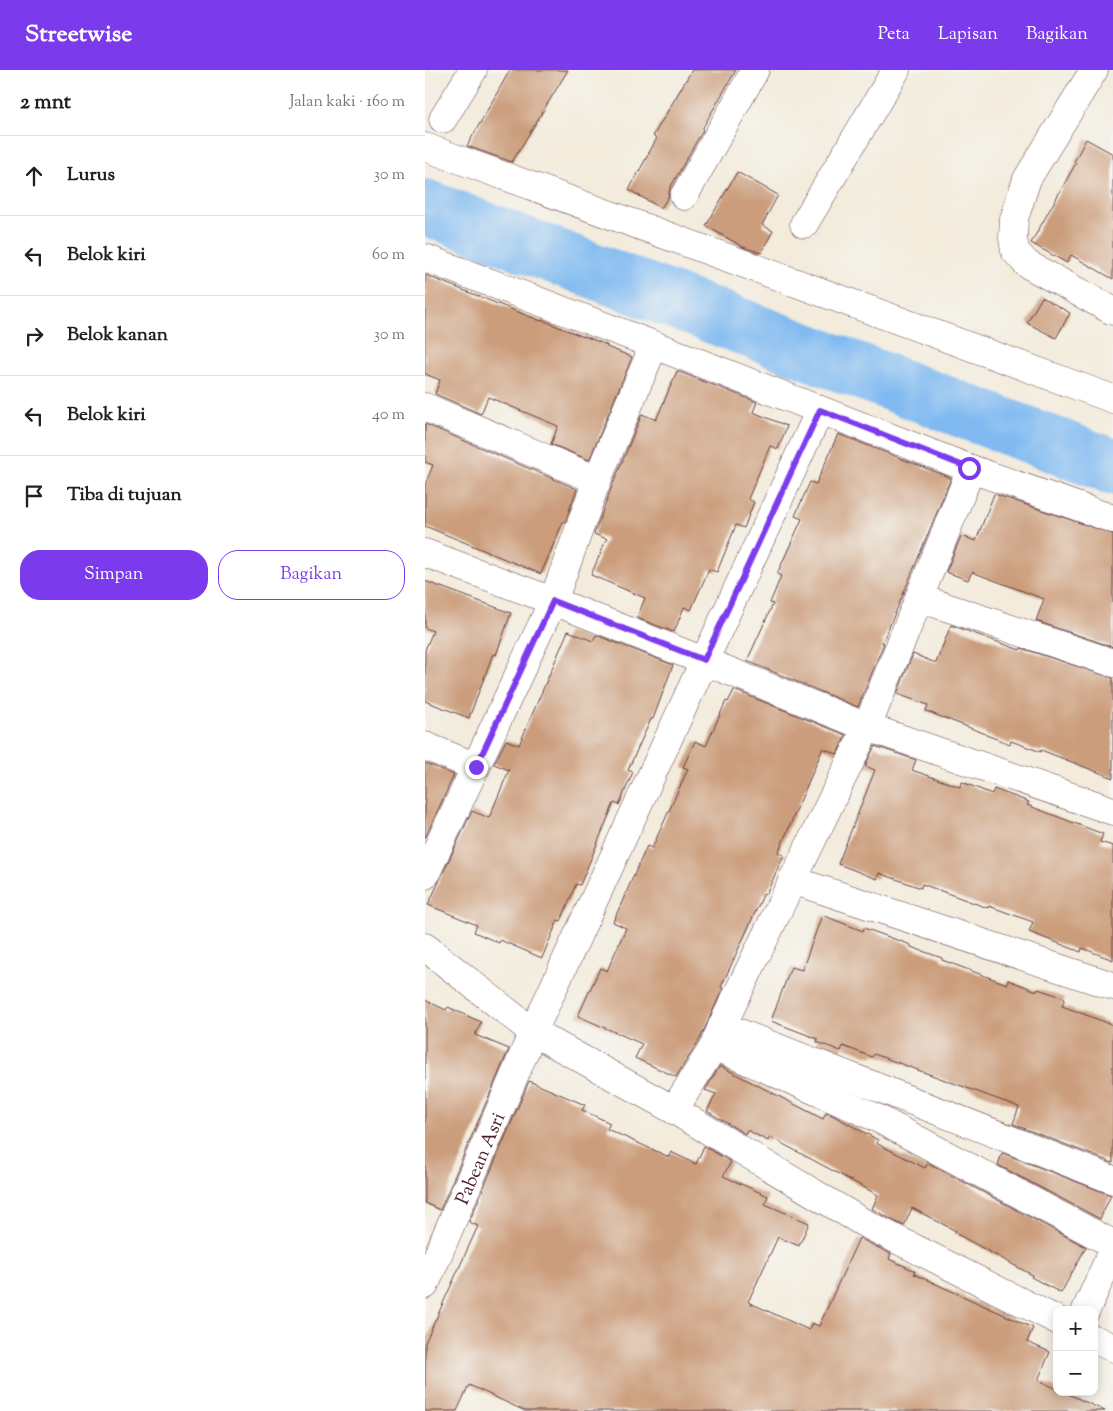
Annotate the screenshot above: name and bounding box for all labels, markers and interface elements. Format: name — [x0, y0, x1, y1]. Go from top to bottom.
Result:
text: Streetwise — [25, 18, 132, 52]
text: Peta — [878, 22, 910, 48]
text: Lapisan — [938, 22, 998, 48]
text: Bagikan — [1026, 22, 1088, 48]
text: 2 mnt — [20, 88, 71, 118]
text: Jalan kaki · 160 m — [290, 91, 405, 114]
icon: ahead — [20, 162, 48, 190]
text: Lurus — [67, 162, 115, 189]
text: 30 m — [374, 164, 405, 187]
icon: left — [20, 242, 48, 270]
text: Belok kiri — [67, 242, 146, 269]
text: 60 m — [372, 244, 405, 267]
icon: right — [20, 322, 48, 350]
text: Belok kanan — [67, 322, 168, 349]
text: 30 m — [374, 324, 405, 347]
icon: left — [20, 402, 48, 430]
text: Belok kiri — [67, 402, 146, 429]
text: 40 m — [372, 404, 405, 427]
route start — [958, 457, 981, 480]
icon: arrive — [20, 482, 48, 510]
text: Tiba di tujuan — [67, 482, 182, 509]
button: Simpan — [20, 550, 208, 600]
button: Bagikan — [218, 550, 405, 600]
route end — [465, 756, 488, 779]
street label: Pabean Asri — [450, 1109, 513, 1209]
map controls — [1053, 1306, 1098, 1396]
button: + — [1053, 1306, 1098, 1351]
button: − — [1053, 1351, 1098, 1396]

